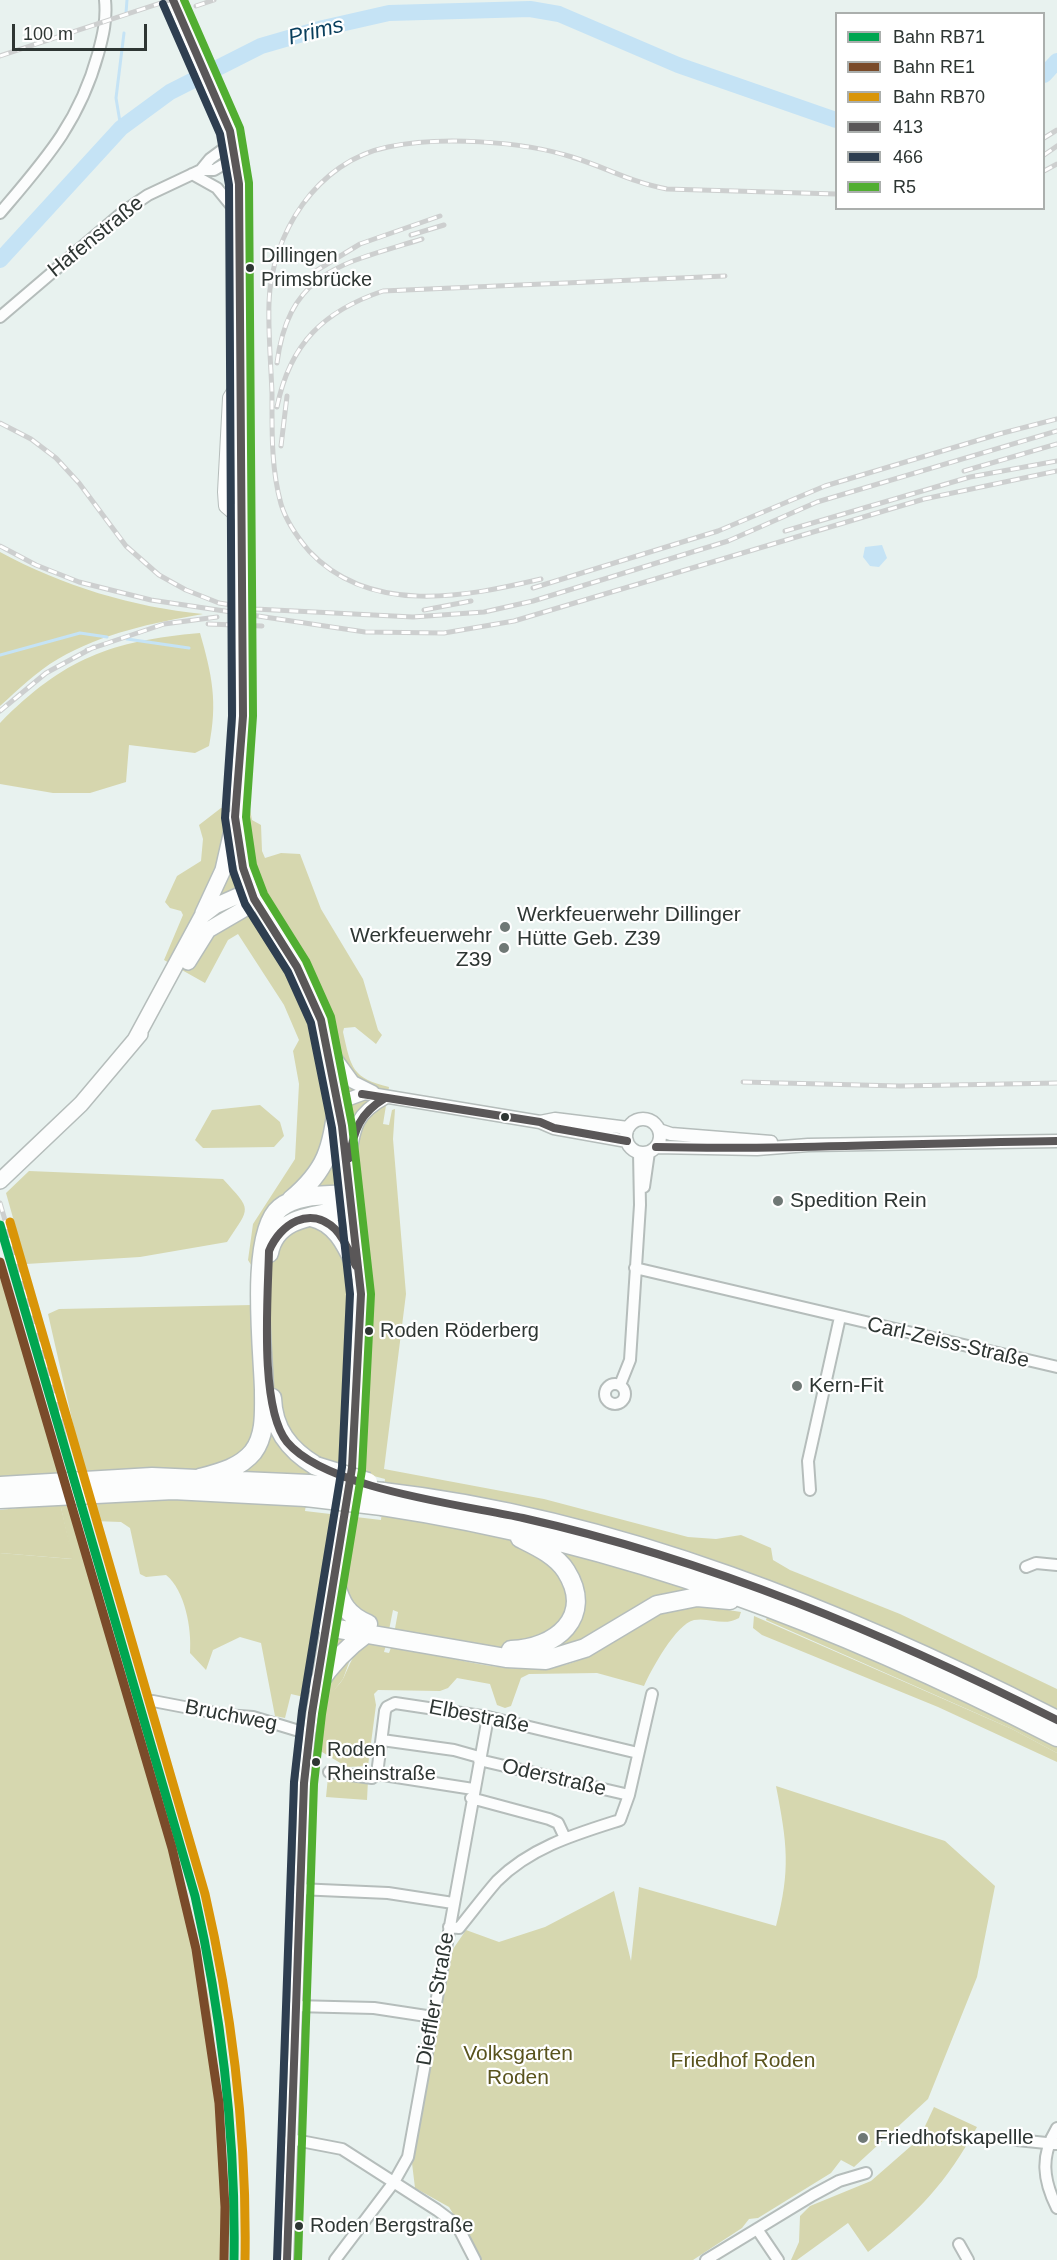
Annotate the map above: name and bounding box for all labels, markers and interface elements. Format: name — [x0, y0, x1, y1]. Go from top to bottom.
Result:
scale bar — [15, 12, 150, 50]
water label: Prims — [286, 12, 346, 52]
legend — [835, 12, 1045, 210]
text: 100 m — [23, 24, 73, 44]
text: Bahn RB71 — [893, 27, 985, 47]
text: Bahn RE1 — [893, 57, 975, 77]
text: Bahn RB70 — [893, 87, 985, 107]
text: 413 — [893, 117, 923, 137]
text: 466 — [893, 147, 923, 167]
text: R5 — [893, 177, 916, 197]
street label: Hafenstraße — [43, 191, 149, 283]
place label: Dillingen Primsbrücke — [261, 244, 372, 291]
marker: Dillingen Primsbrücke — [244, 262, 256, 274]
place label: Werkfeuerwehr Dillinger Hütte Geb. Z39 — [517, 902, 741, 952]
marker: Werkfeuerwehr Dillinger Hütte Geb. Z39 — [498, 920, 512, 934]
place label: Werkfeuerwehr Z39 — [350, 923, 492, 973]
marker: Werkfeuerwehr Z39 — [497, 941, 511, 955]
unlabelled marker — [499, 1111, 511, 1123]
place label: Spedition Rein — [790, 1188, 927, 1214]
marker: Spedition Rein — [771, 1194, 785, 1208]
street label: Carl-Zeiss-Straße — [864, 1312, 1032, 1374]
place label: Roden Röderberg — [380, 1319, 539, 1343]
marker: Roden Röderberg — [363, 1325, 375, 1337]
place label: Kern-Fit — [809, 1373, 884, 1399]
marker: Kern-Fit — [790, 1379, 804, 1393]
street label: Bruchweg — [183, 1695, 279, 1737]
street label: Elbestraße — [427, 1695, 531, 1739]
place label: Roden Rheinstraße — [327, 1738, 436, 1785]
street label: Oderstraße — [499, 1754, 609, 1802]
marker: Roden Rheinstraße — [310, 1756, 322, 1768]
street label: Dieffler Straße — [412, 1930, 460, 2068]
park label: Volksgarten Roden — [463, 2041, 573, 2091]
park label: Friedhof Roden — [671, 2048, 815, 2074]
place label: Friedhofskapellle — [875, 2125, 1034, 2151]
marker: Friedhofskapellle — [856, 2131, 870, 2145]
place label: Roden Bergstraße — [310, 2214, 473, 2238]
marker: Roden Bergstraße — [293, 2220, 305, 2232]

